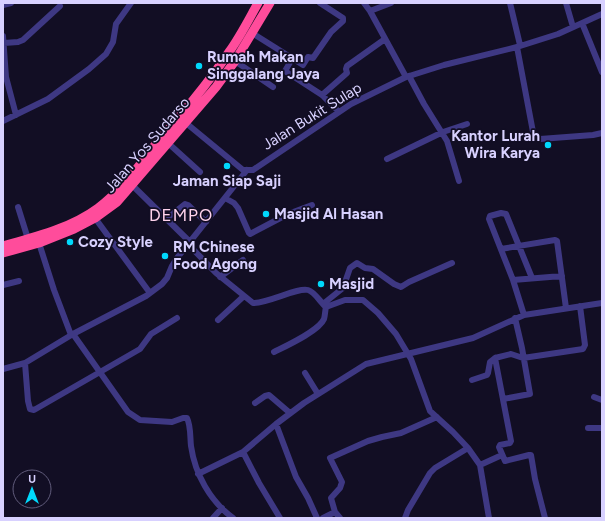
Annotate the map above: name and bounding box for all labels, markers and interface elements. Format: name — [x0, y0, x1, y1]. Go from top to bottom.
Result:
place label: Rumah Makan Singgalang Jaya — [207, 48, 320, 83]
marker: Rumah Makan Singgalang Jaya — [194, 61, 204, 71]
street label: Jalan Bukit Sulap — [259, 78, 365, 154]
street label: Jalan Yos Sudarso — [101, 93, 194, 196]
place label: Kantor Lurah Wira Karya — [451, 127, 540, 162]
marker: Kantor Lurah Wira Karya — [543, 140, 553, 150]
marker: Jaman Siap Saji — [222, 161, 232, 171]
place label: Jaman Siap Saji — [173, 172, 281, 190]
district label: DEMPO — [149, 205, 213, 225]
place label: Masjid Al Hasan — [274, 205, 383, 223]
marker: Masjid Al Hasan — [261, 209, 271, 219]
place label: Cozy Style — [78, 233, 153, 251]
marker: Cozy Style — [65, 237, 75, 247]
place label: RM Chinese Food Agong — [173, 238, 257, 273]
marker: RM Chinese Food Agong — [160, 251, 170, 261]
place label: Masjid — [329, 275, 374, 293]
marker: Masjid — [316, 279, 326, 289]
north arrow — [12, 469, 52, 509]
text: U — [28, 473, 36, 486]

